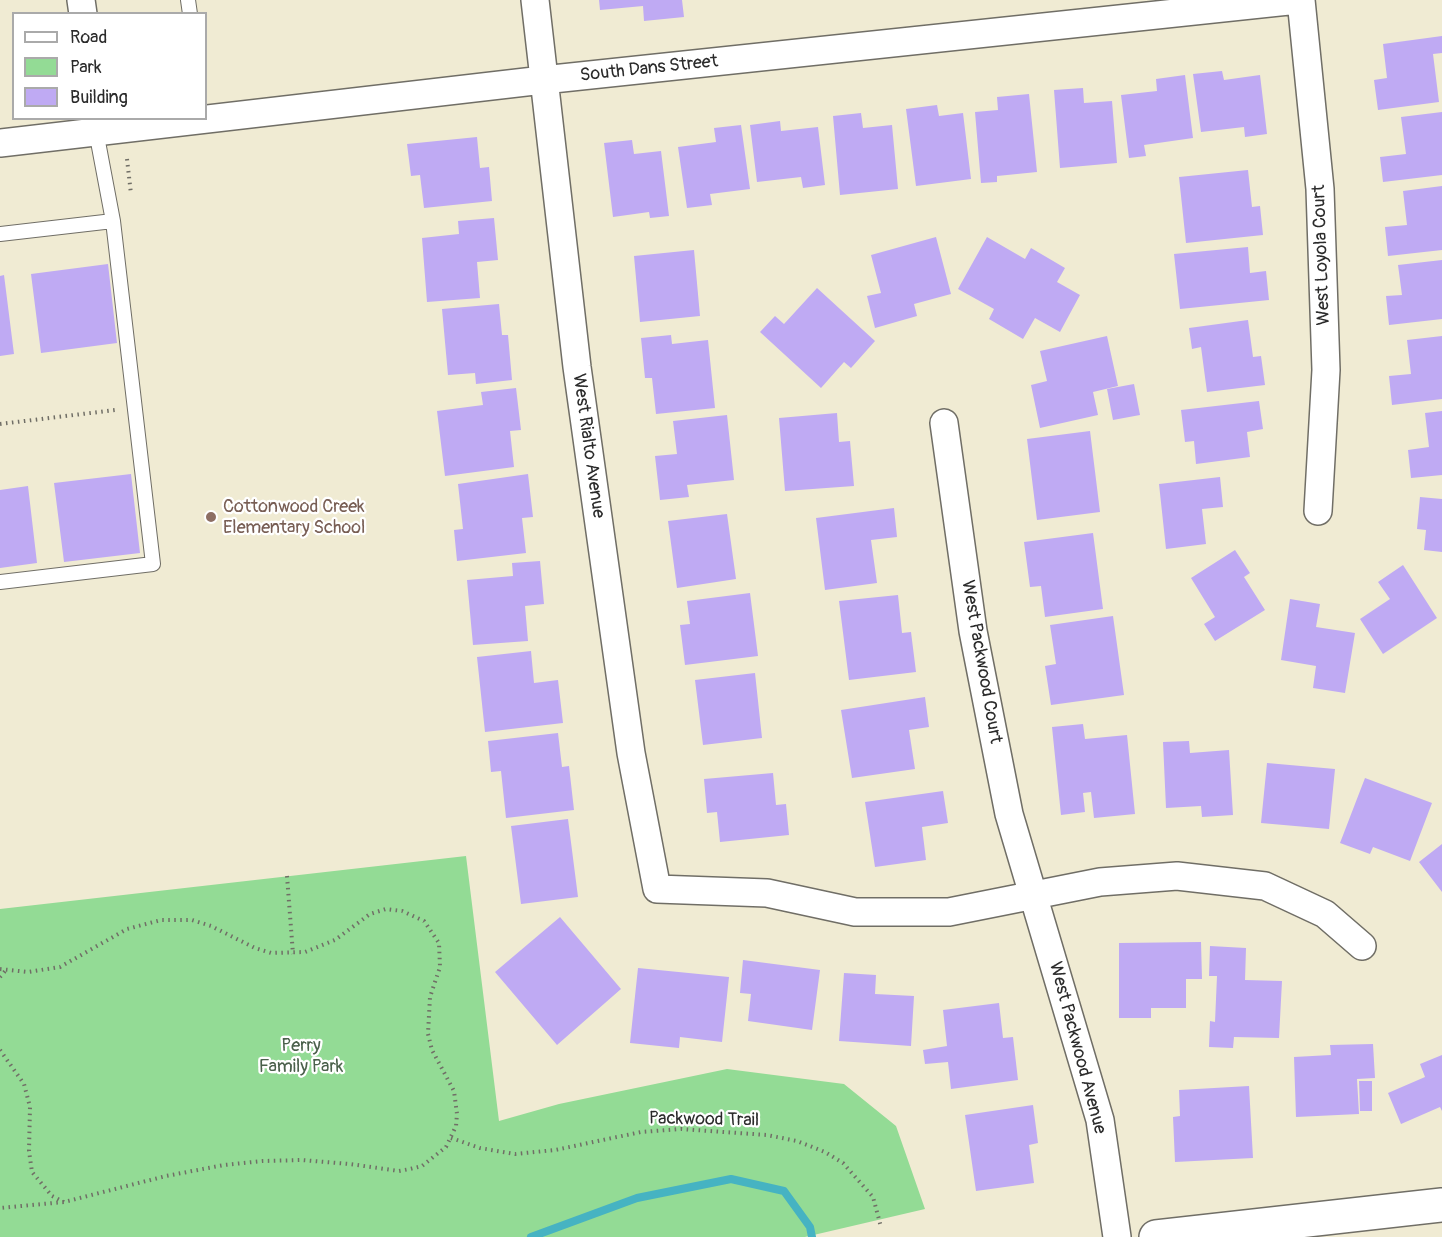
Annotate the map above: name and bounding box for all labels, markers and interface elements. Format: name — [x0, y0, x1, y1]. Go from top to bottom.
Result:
legend — [12, 12, 207, 120]
text: Road — [70, 26, 107, 49]
street label: South Dans Street — [579, 51, 719, 87]
text: Park — [70, 56, 102, 79]
text: Building — [70, 86, 128, 109]
street label: West Loyola Court — [1309, 184, 1335, 326]
street label: West Rialto Avenue — [567, 372, 609, 520]
place label: Cottonwood Creek Elementary School — [223, 496, 365, 538]
marker: Cottonwood Creek Elementary School — [204, 510, 218, 524]
street label: West Packwood Court — [956, 579, 1006, 745]
street label: West Packwood Avenue — [1044, 960, 1110, 1136]
park label: Perry Family Park — [259, 1035, 343, 1078]
street label: Packwood Trail — [649, 1108, 759, 1132]

